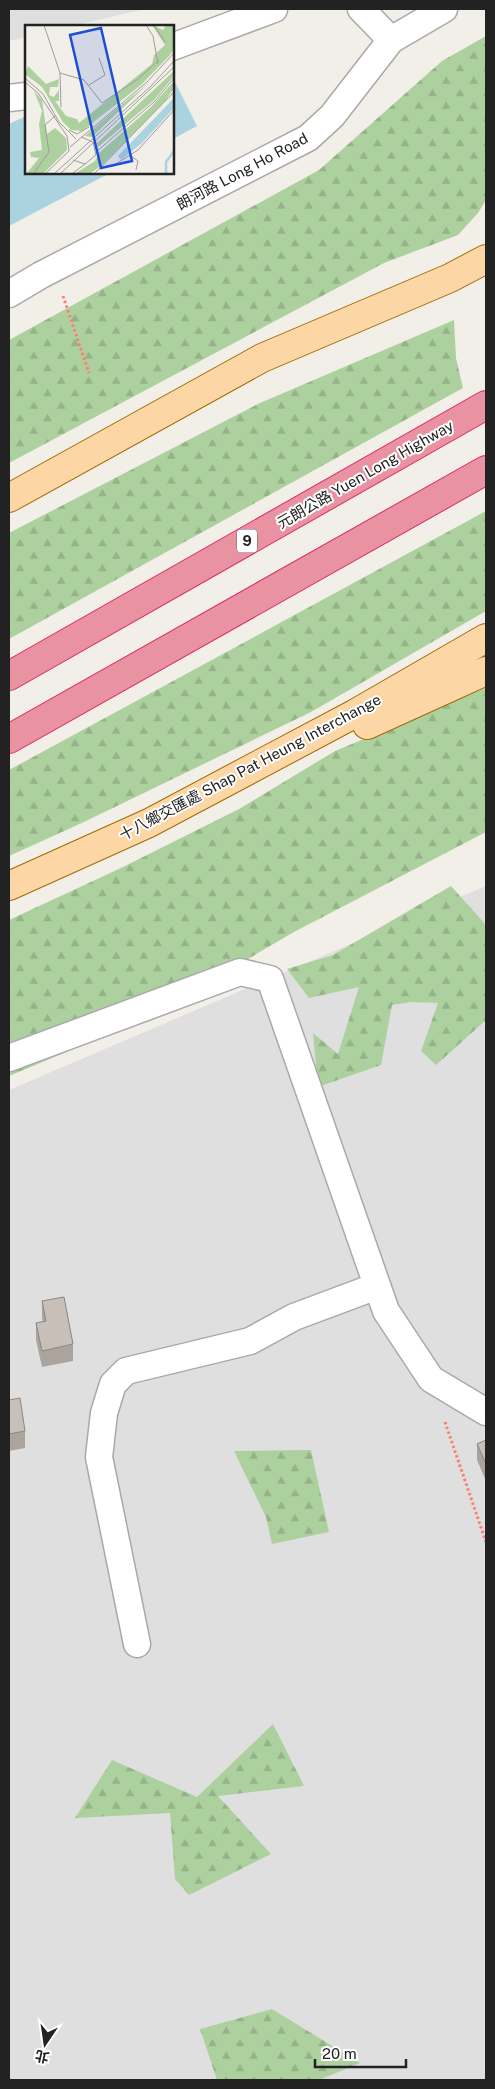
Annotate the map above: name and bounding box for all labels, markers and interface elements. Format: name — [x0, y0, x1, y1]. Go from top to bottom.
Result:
inset map — [25, 25, 174, 174]
street label: 朗河路 Long Ho Road — [174, 129, 310, 213]
street label: 元朗公路 Yuen Long Highway — [274, 417, 456, 531]
road number: 9 — [237, 530, 257, 552]
street label: 十八鄉交匯處 Shap Pat Heung Interchange — [116, 691, 384, 843]
north arrow — [20, 2019, 70, 2069]
scale bar — [315, 2036, 406, 2068]
text: 20 m — [322, 2045, 357, 2062]
text: 北 — [33, 2047, 51, 2066]

